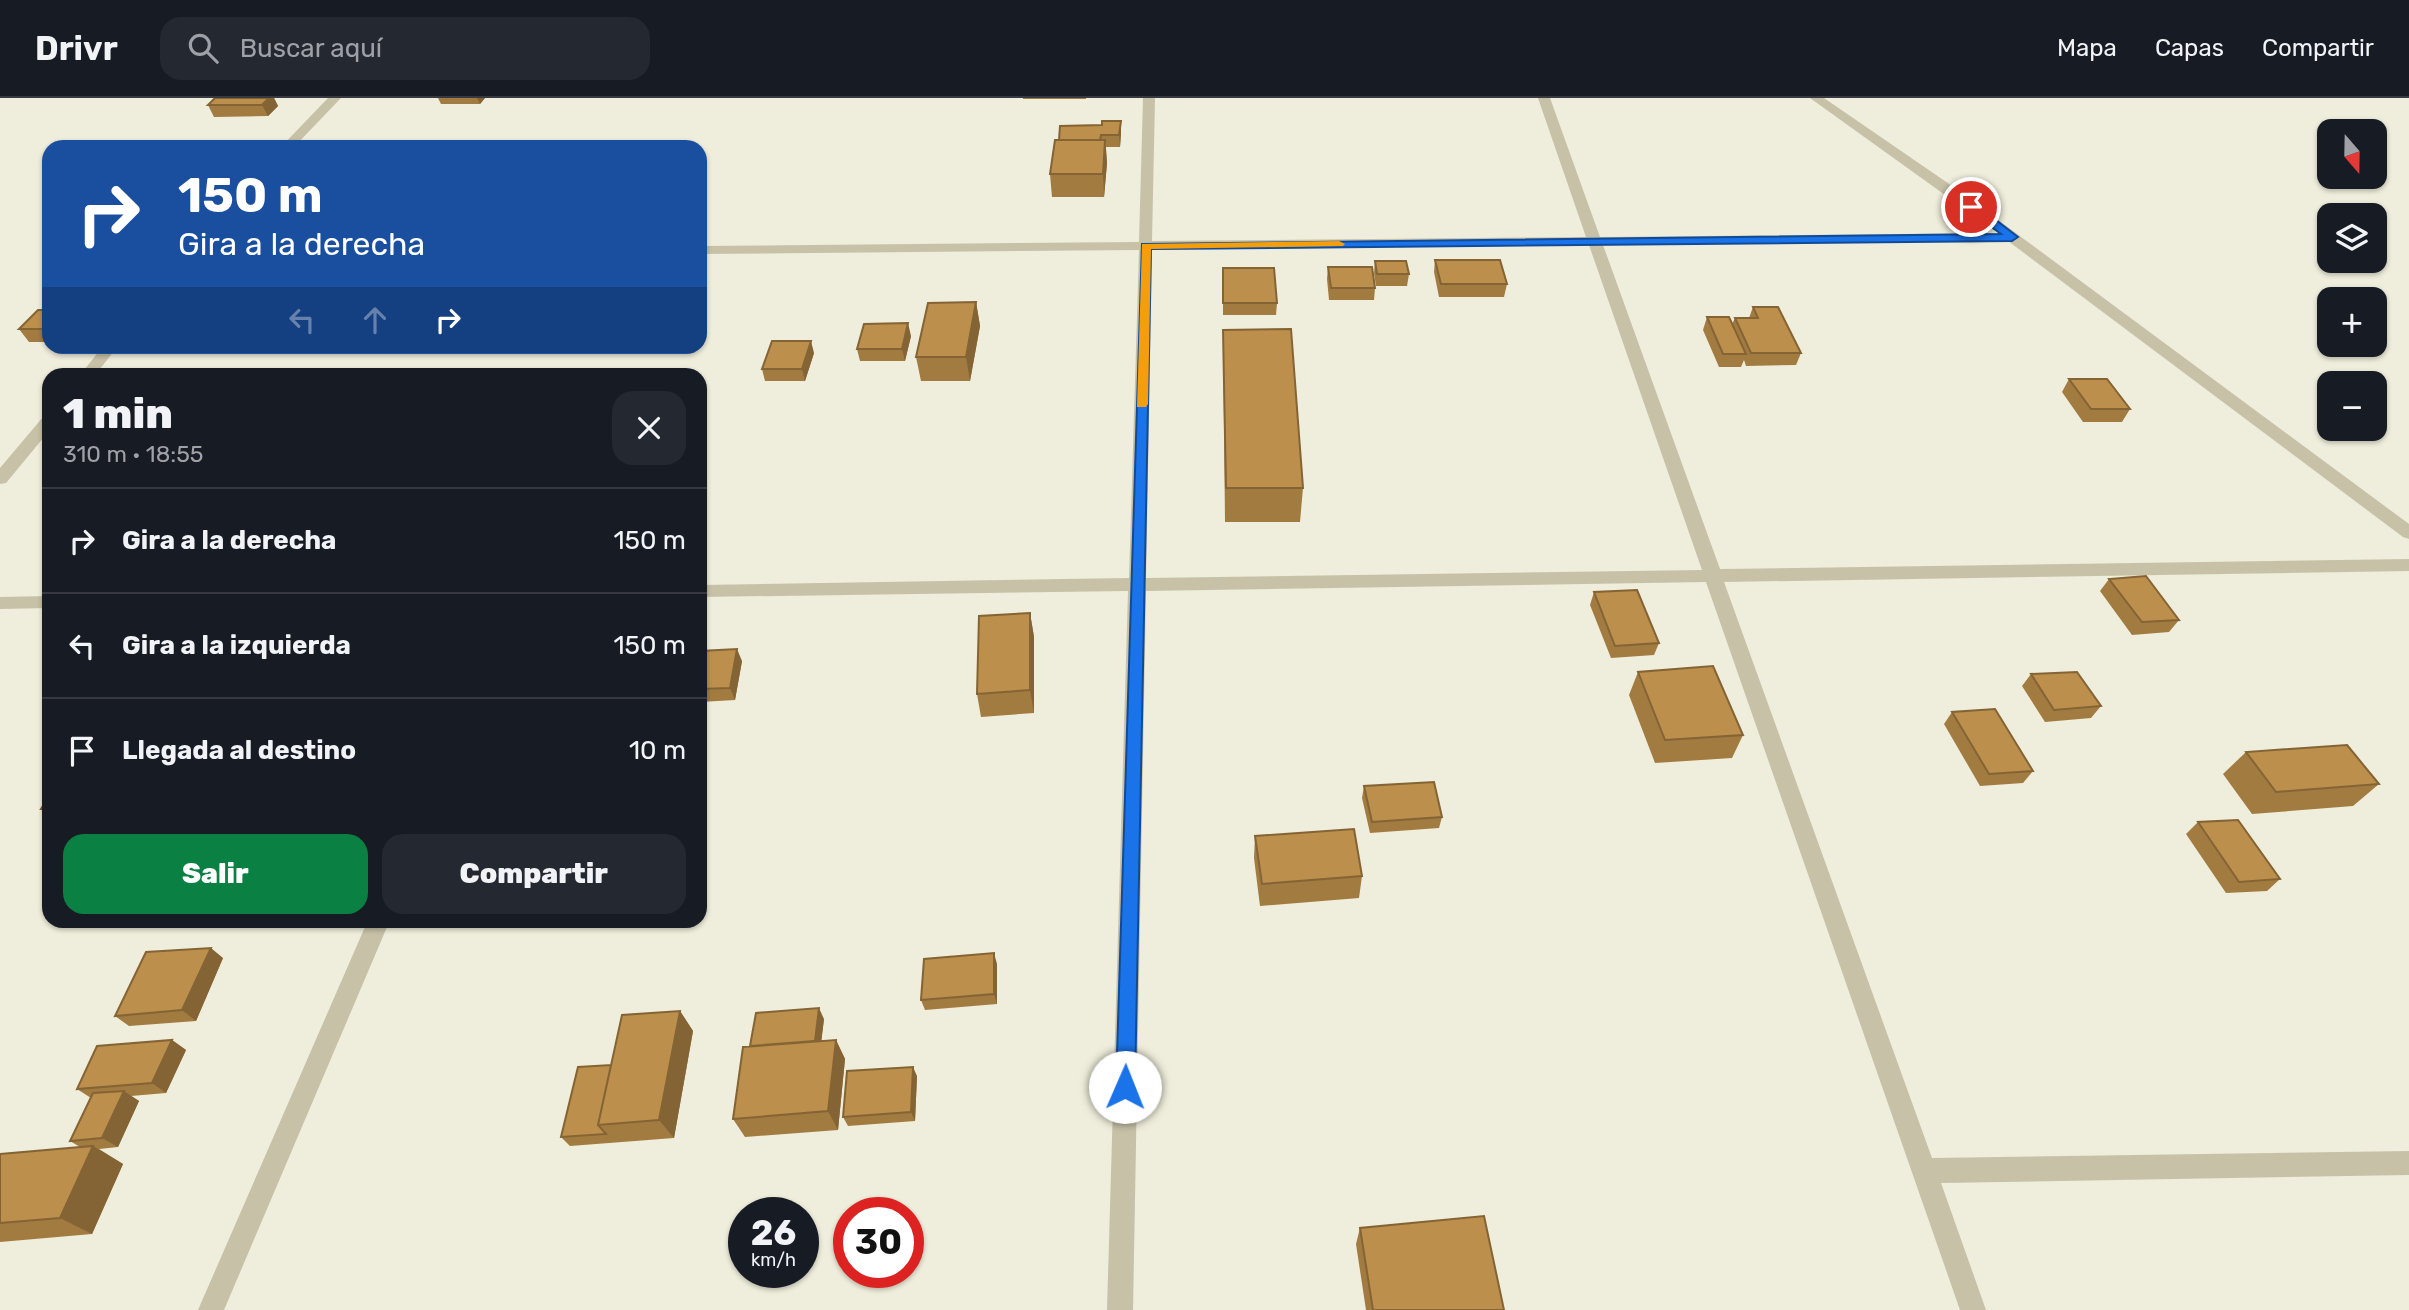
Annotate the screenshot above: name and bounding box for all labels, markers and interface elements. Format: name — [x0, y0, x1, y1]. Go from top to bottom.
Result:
search box — [160, 17, 650, 80]
text: Drivr — [35, 29, 118, 68]
icon: search — [184, 29, 222, 67]
text: Buscar aquí — [240, 33, 382, 64]
text: Mapa — [2057, 34, 2117, 62]
text: Capas — [2155, 34, 2224, 62]
text: Compartir — [2262, 34, 2374, 62]
north arrow — [2317, 119, 2387, 189]
map controls — [2317, 119, 2387, 441]
text: 150 m — [178, 166, 323, 224]
icon: right — [63, 168, 154, 259]
pin — [1941, 177, 2001, 237]
icon: arrive — [1952, 188, 1990, 226]
button: layers — [2317, 203, 2387, 273]
text: Gira a la derecha — [178, 225, 425, 263]
button: + — [2317, 287, 2387, 357]
icon: left — [283, 301, 321, 339]
icon: ahead — [356, 301, 394, 339]
icon: right — [429, 301, 467, 339]
button: − — [2317, 371, 2387, 441]
text: 1 min — [63, 389, 173, 439]
button: close — [612, 391, 686, 465]
text: 310 m · 18:55 — [63, 440, 203, 468]
icon: right — [63, 522, 101, 560]
text: Gira a la derecha — [122, 525, 336, 556]
text: 150 m — [613, 525, 686, 556]
icon: left — [63, 627, 101, 665]
text: Gira a la izquierda — [122, 630, 351, 661]
text: 150 m — [613, 630, 686, 661]
icon: arrive — [63, 732, 101, 770]
text: Llegada al destino — [122, 735, 356, 766]
text: 10 m — [629, 735, 686, 766]
button: Salir — [63, 834, 368, 914]
button: Compartir — [382, 834, 686, 914]
position arrow — [1088, 1050, 1162, 1124]
speed limit sign: 30 — [833, 1197, 924, 1288]
text: 26 — [751, 1212, 796, 1254]
text: km/h — [751, 1249, 796, 1271]

